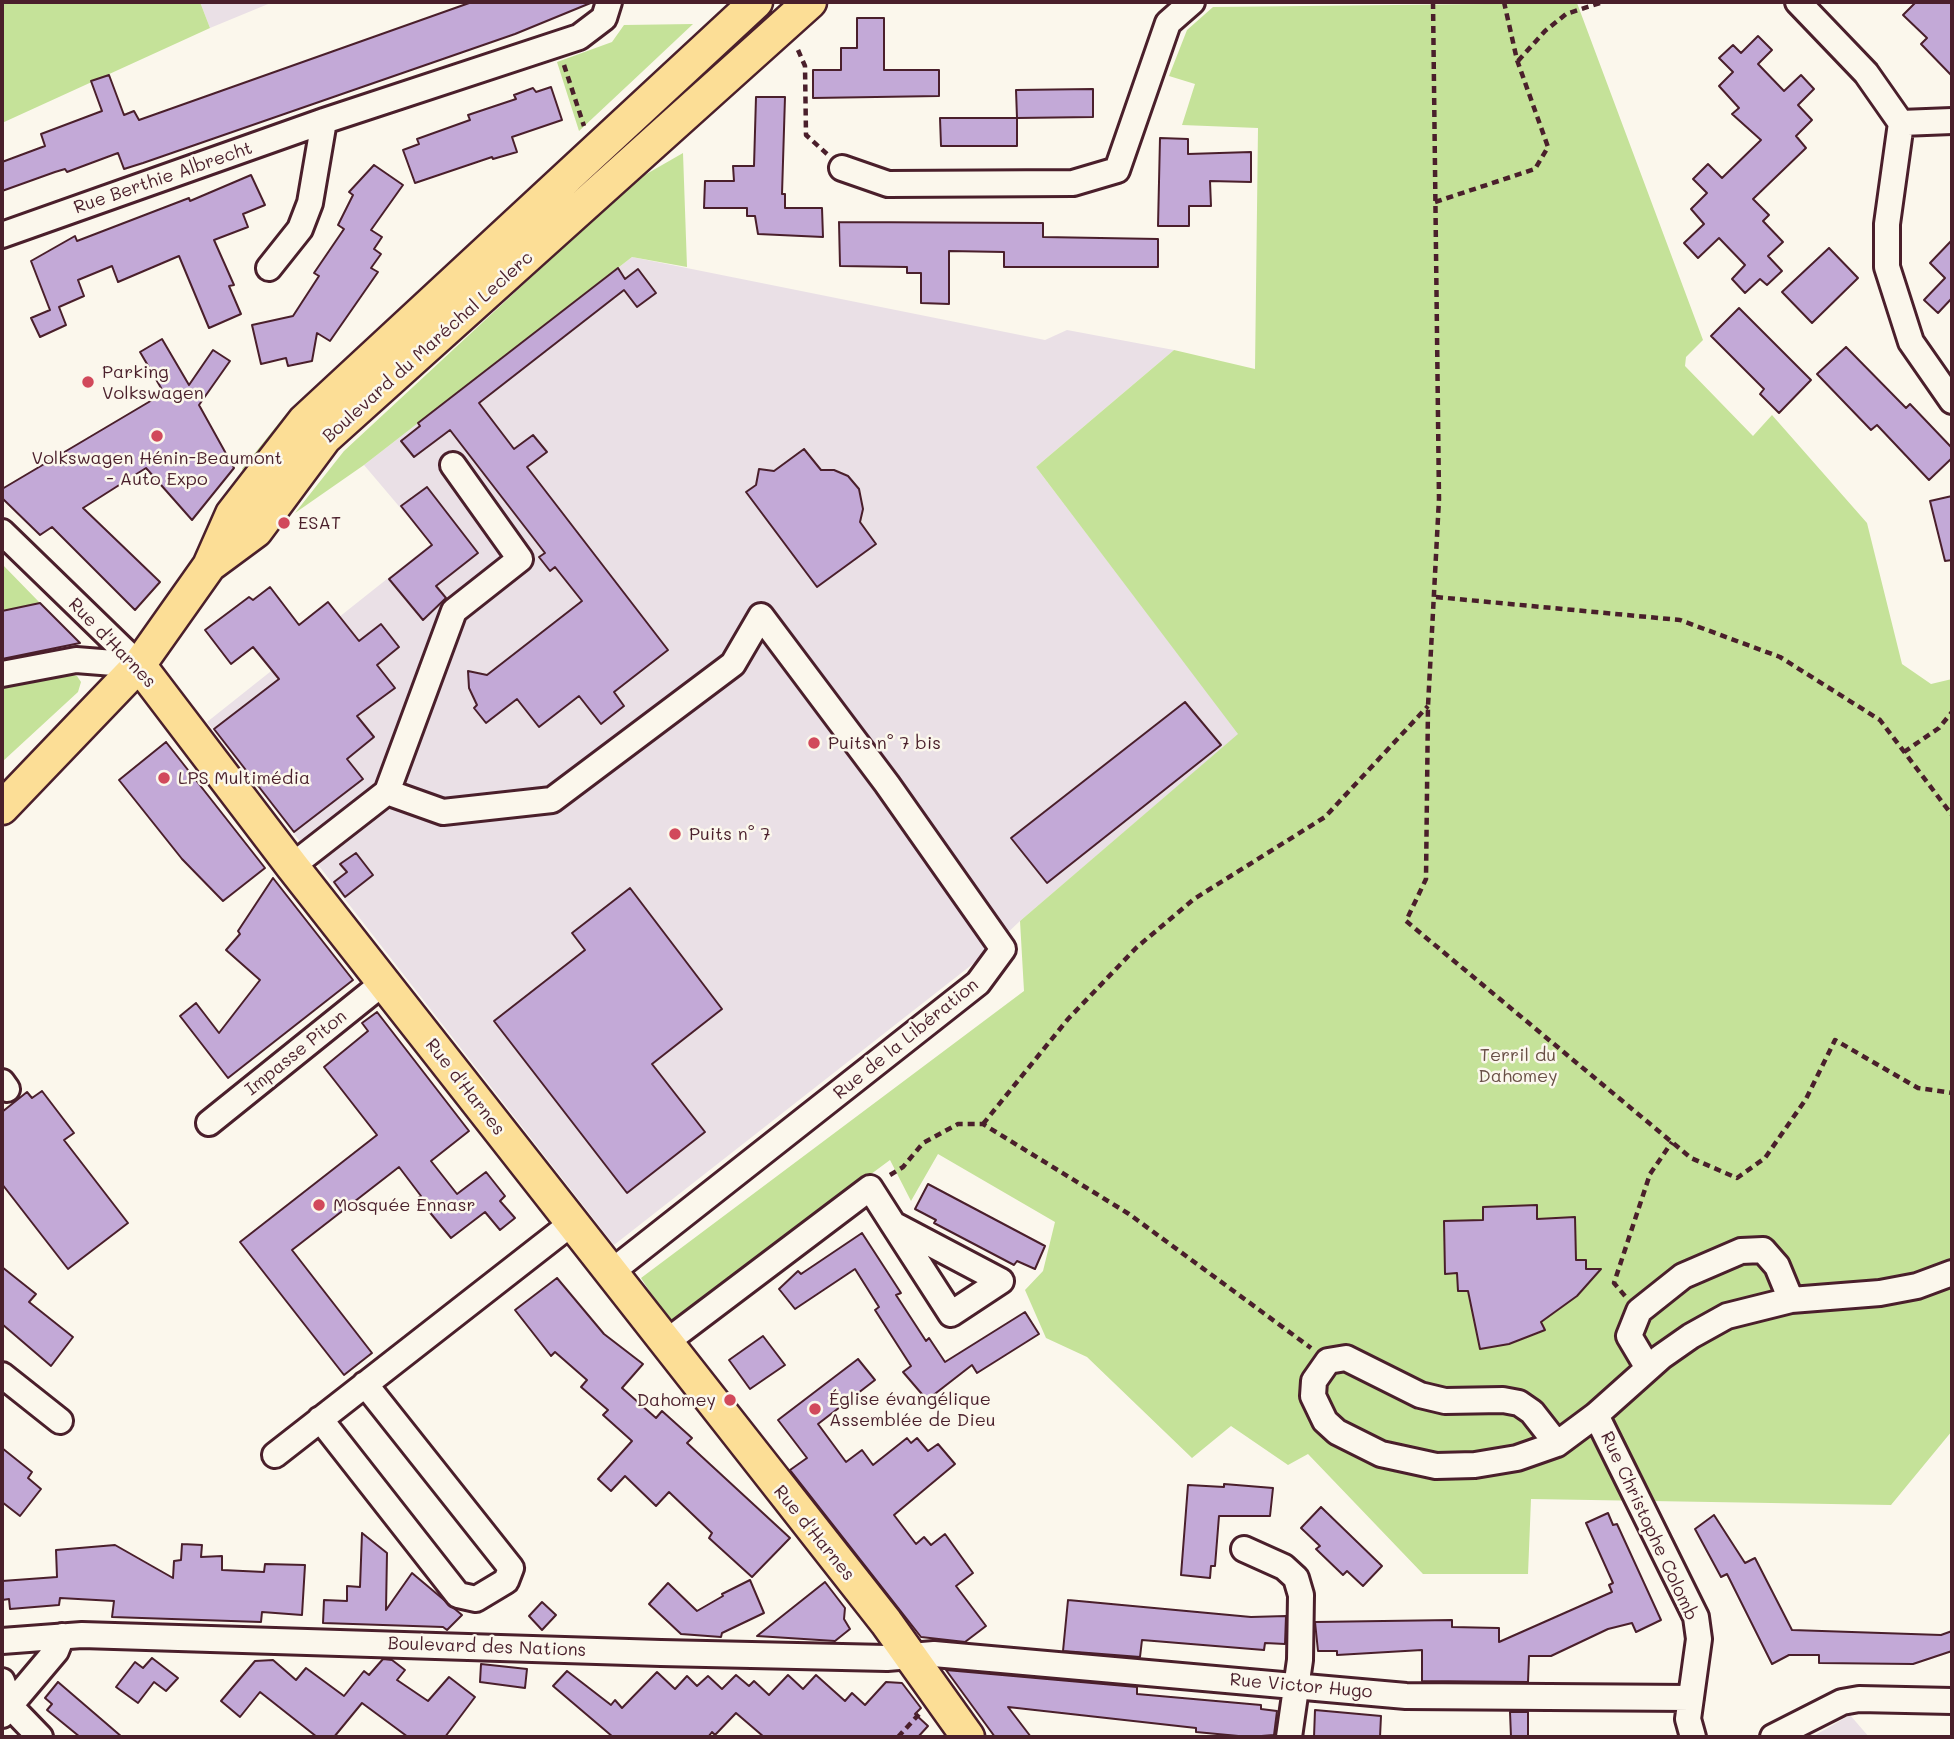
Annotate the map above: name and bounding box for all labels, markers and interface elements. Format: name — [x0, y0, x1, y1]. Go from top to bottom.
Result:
street label: Rue Berthie Albrecht — [71, 137, 255, 219]
street label: Boulevard du Maréchal Leclerc — [318, 247, 538, 447]
place label: Parking Volkswagen — [102, 361, 204, 404]
marker: Parking Volkswagen — [80, 374, 96, 390]
marker: Volkswagen Hénin-Beaumont - Auto Expo — [149, 428, 165, 444]
place label: Volkswagen Hénin-Beaumont - Auto Expo — [32, 447, 282, 490]
place label: ESAT — [298, 512, 341, 534]
marker: ESAT — [276, 515, 292, 531]
street label: Rue d'Harnes — [64, 594, 160, 692]
place label: Puits n° 7 bis — [828, 732, 941, 754]
marker: Puits n° 7 bis — [806, 735, 822, 751]
place label: LPS Multimédia — [178, 767, 310, 789]
marker: LPS Multimédia — [156, 770, 172, 786]
place label: Puits n° 7 — [689, 823, 770, 845]
marker: Puits n° 7 — [667, 826, 683, 842]
street label: Rue de la Libération — [829, 974, 983, 1104]
street label: Impasse Piton — [241, 1006, 351, 1100]
street label: Rue d'Harnes — [421, 1034, 509, 1140]
park label: Terril du Dahomey — [1478, 1044, 1558, 1086]
place label: Mosquée Ennasr — [333, 1194, 475, 1216]
marker: Mosquée Ennasr — [311, 1197, 327, 1213]
place label: Église évangélique Assemblée de Dieu — [829, 1388, 996, 1430]
place label: Dahomey — [637, 1389, 716, 1411]
marker: Dahomey — [722, 1392, 738, 1408]
marker: Église évangélique Assemblée de Dieu — [807, 1401, 823, 1417]
street label: Rue Christophe Colomb — [1596, 1428, 1702, 1624]
street label: Rue d'Harnes — [769, 1481, 859, 1585]
street label: Boulevard des Nations — [387, 1633, 587, 1661]
street label: Rue Victor Hugo — [1229, 1669, 1373, 1703]

